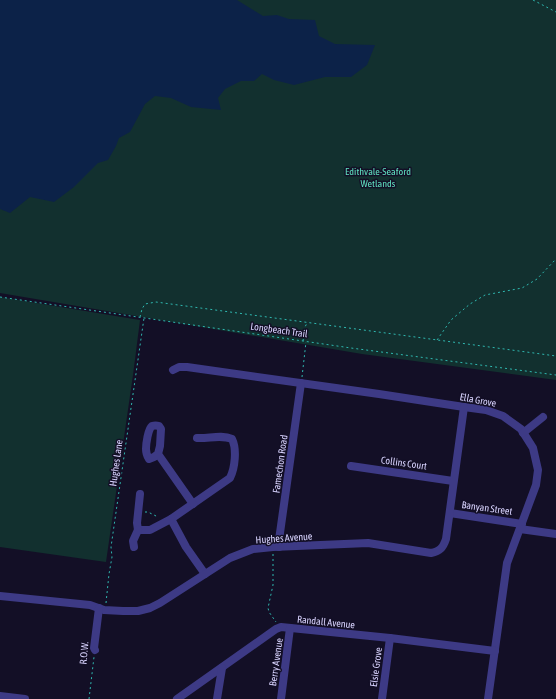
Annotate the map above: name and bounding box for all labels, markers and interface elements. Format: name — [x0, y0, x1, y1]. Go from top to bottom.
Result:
park label: Edithvale-Seaford Wetlands — [345, 166, 411, 189]
street label: Longbeach Trail — [250, 321, 309, 340]
street label: Ella Grove — [459, 391, 498, 409]
street label: Famechon Road — [270, 434, 290, 494]
street label: Hughes Lane — [107, 438, 125, 487]
street label: Collins Court — [380, 454, 428, 472]
street label: Banyan Street — [461, 499, 513, 517]
street label: Hughes Avenue — [255, 530, 313, 545]
street label: Randall Avenue — [296, 613, 356, 631]
street label: Berry Avenue — [267, 637, 285, 687]
street label: R.O.W. — [78, 641, 90, 665]
street label: Elsie Grove — [368, 646, 384, 688]

